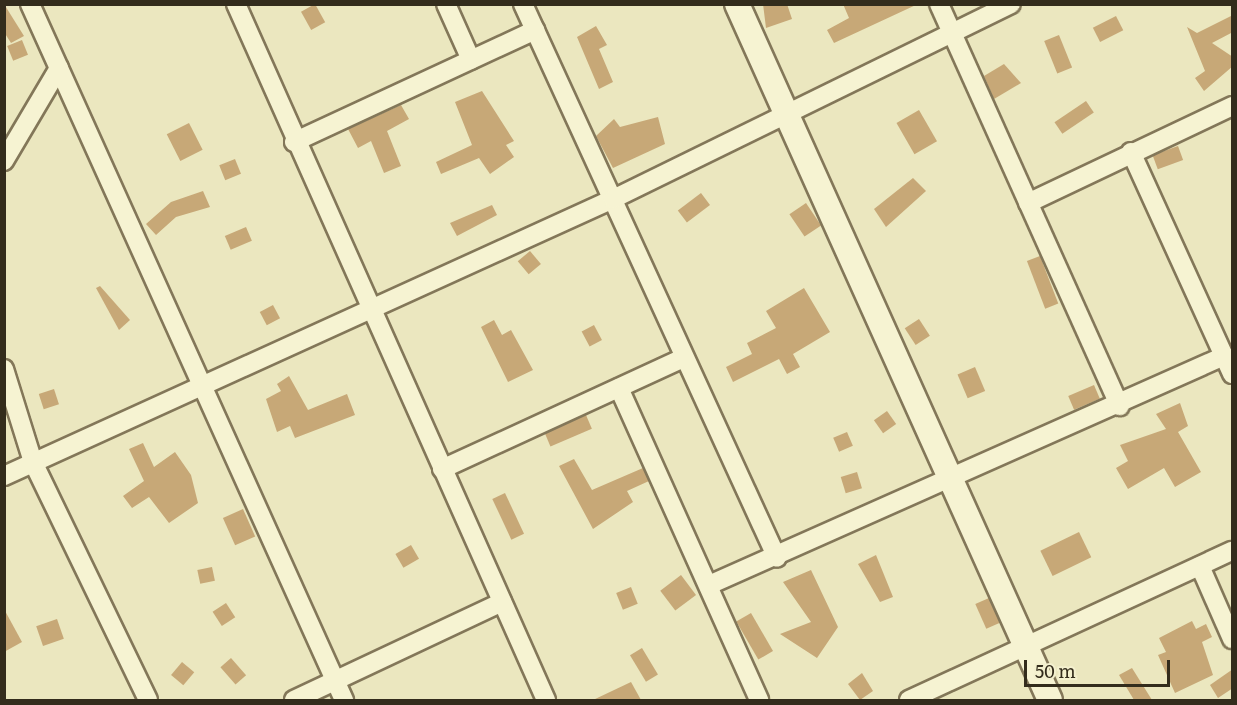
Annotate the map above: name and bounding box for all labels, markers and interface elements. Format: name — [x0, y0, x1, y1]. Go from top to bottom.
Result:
scale bar — [1027, 648, 1172, 686]
text: 50 m — [1035, 657, 1076, 684]

